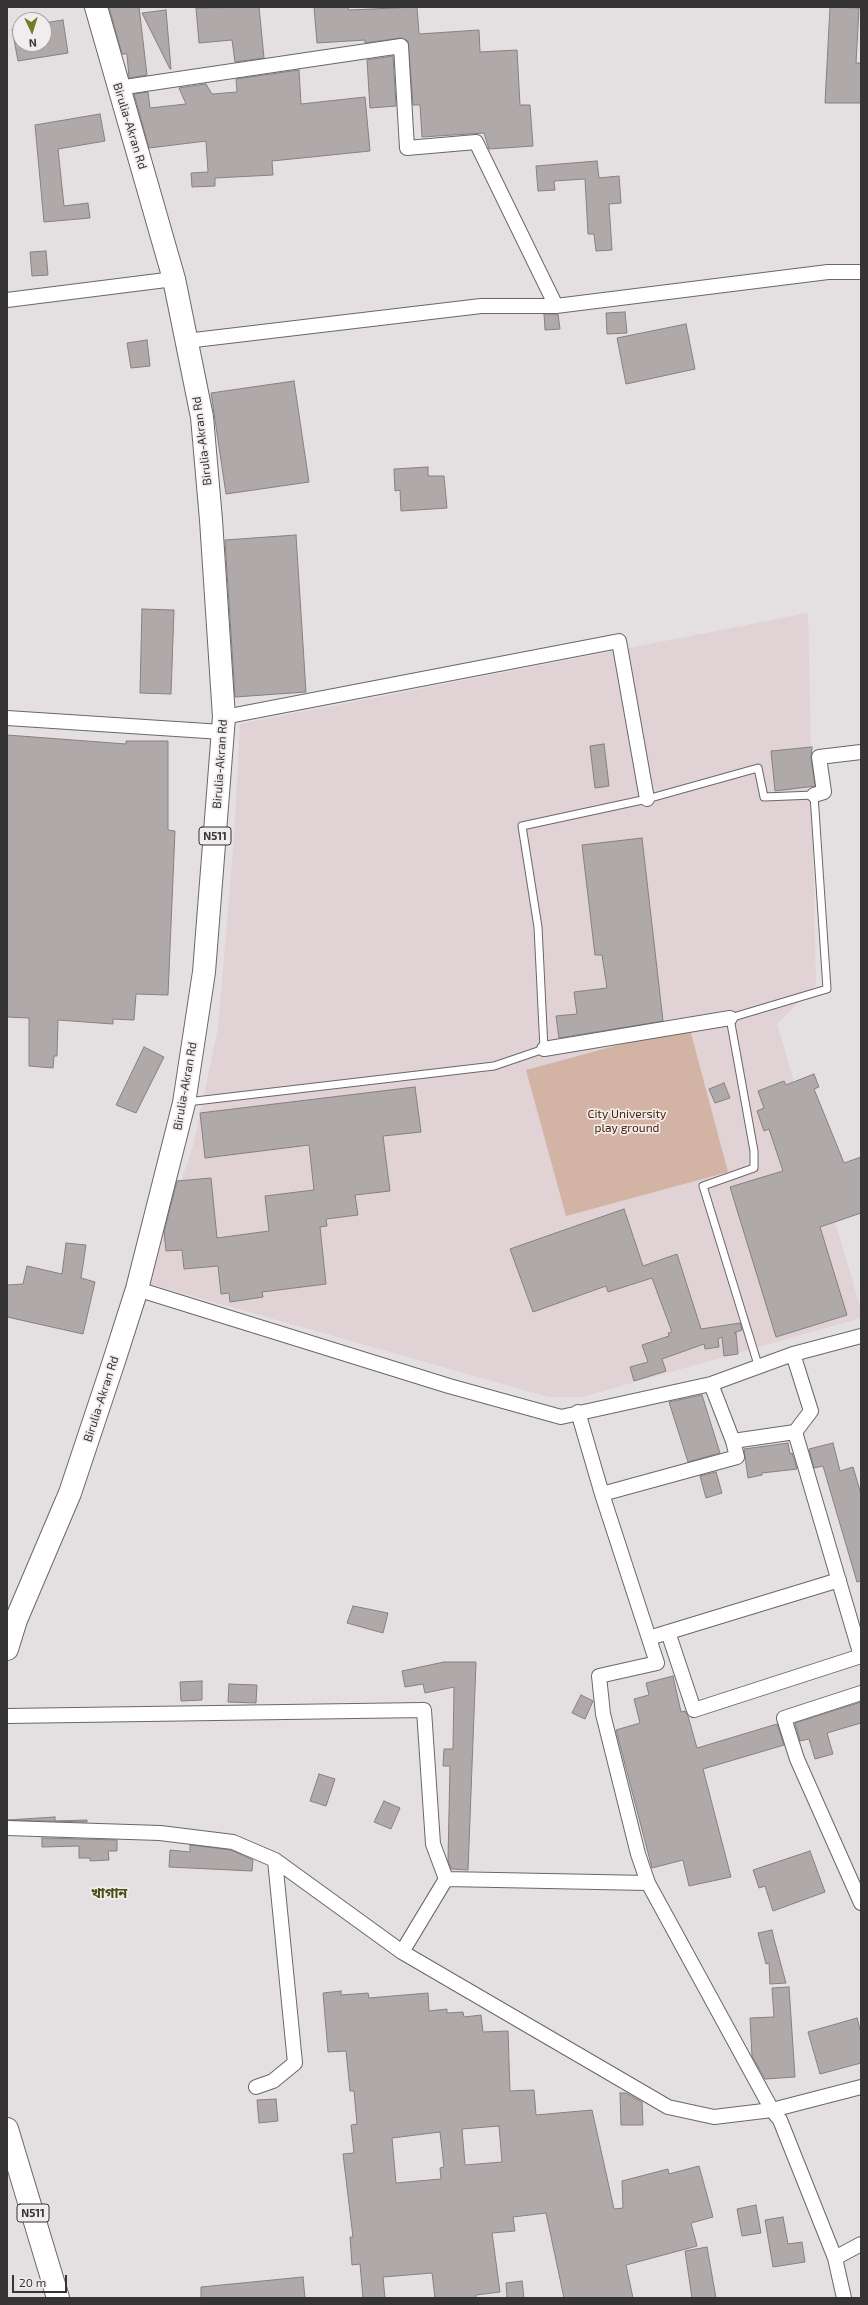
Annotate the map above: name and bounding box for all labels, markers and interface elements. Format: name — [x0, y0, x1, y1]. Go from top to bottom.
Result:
north arrow — [12, 12, 52, 52]
text: N — [28, 37, 37, 50]
street label: Birulia-Akran Rd — [110, 81, 150, 171]
street label: Birulia-Akran Rd — [189, 396, 215, 486]
street label: Birulia-Akran Rd — [210, 719, 230, 809]
road number: N511 — [199, 827, 231, 845]
street label: Birulia-Akran Rd — [170, 1041, 200, 1131]
park label: City University play ground — [588, 1107, 666, 1135]
street label: Birulia-Akran Rd — [80, 1354, 122, 1444]
district label: খাগান — [91, 1885, 127, 1901]
road number: N511 — [17, 2204, 49, 2222]
scale bar — [14, 2267, 69, 2293]
text: 20 m — [19, 2275, 46, 2289]

